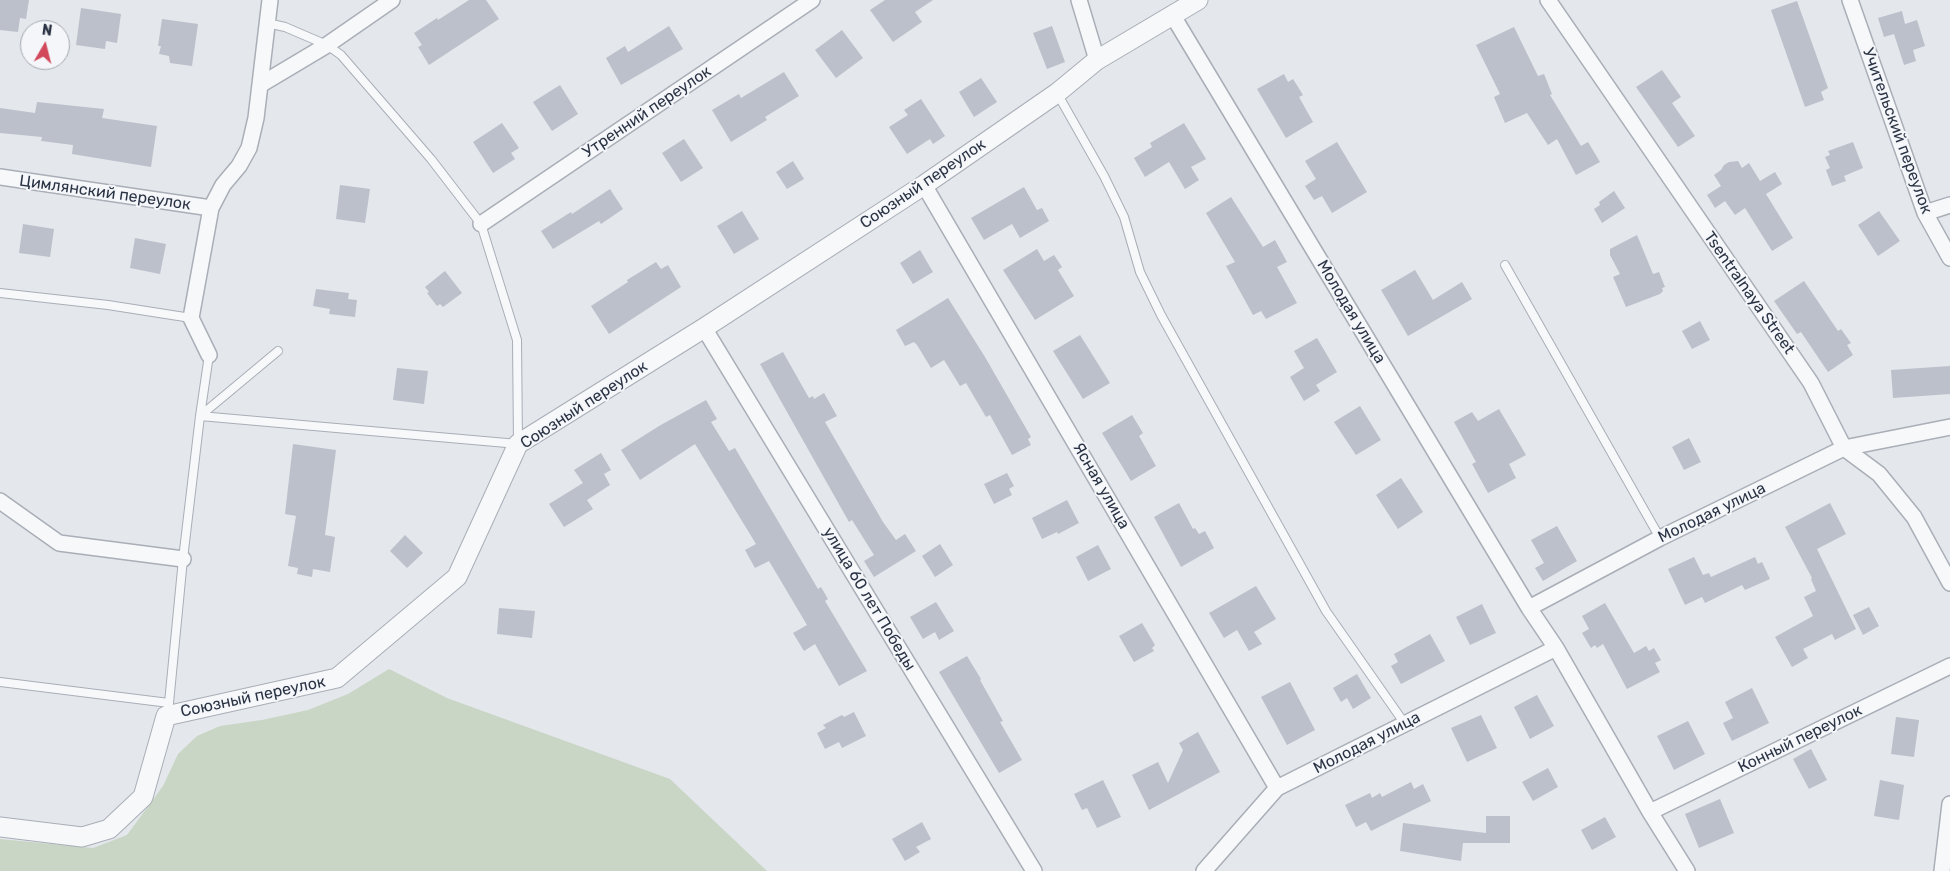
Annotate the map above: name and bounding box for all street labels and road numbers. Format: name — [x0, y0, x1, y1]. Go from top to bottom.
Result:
street label: Учительский переулок — [1858, 45, 1936, 217]
street label: Утренний переулок — [579, 62, 715, 162]
street label: Союзный переулок — [857, 135, 989, 233]
street label: Цимлянский переулок — [18, 171, 192, 215]
street label: Tsentralnaya Street — [1699, 228, 1799, 358]
street label: Молодая улица — [1313, 257, 1389, 367]
street label: Союзный переулок — [517, 357, 651, 453]
street label: Ясная улица — [1069, 439, 1133, 533]
street label: Молодая улица — [1655, 479, 1769, 547]
street label: улица 60 лет Победы — [819, 524, 919, 674]
street label: Союзный переулок — [179, 672, 327, 722]
street label: Конный переулок — [1735, 701, 1865, 777]
street label: Молодая улица — [1310, 708, 1424, 778]

